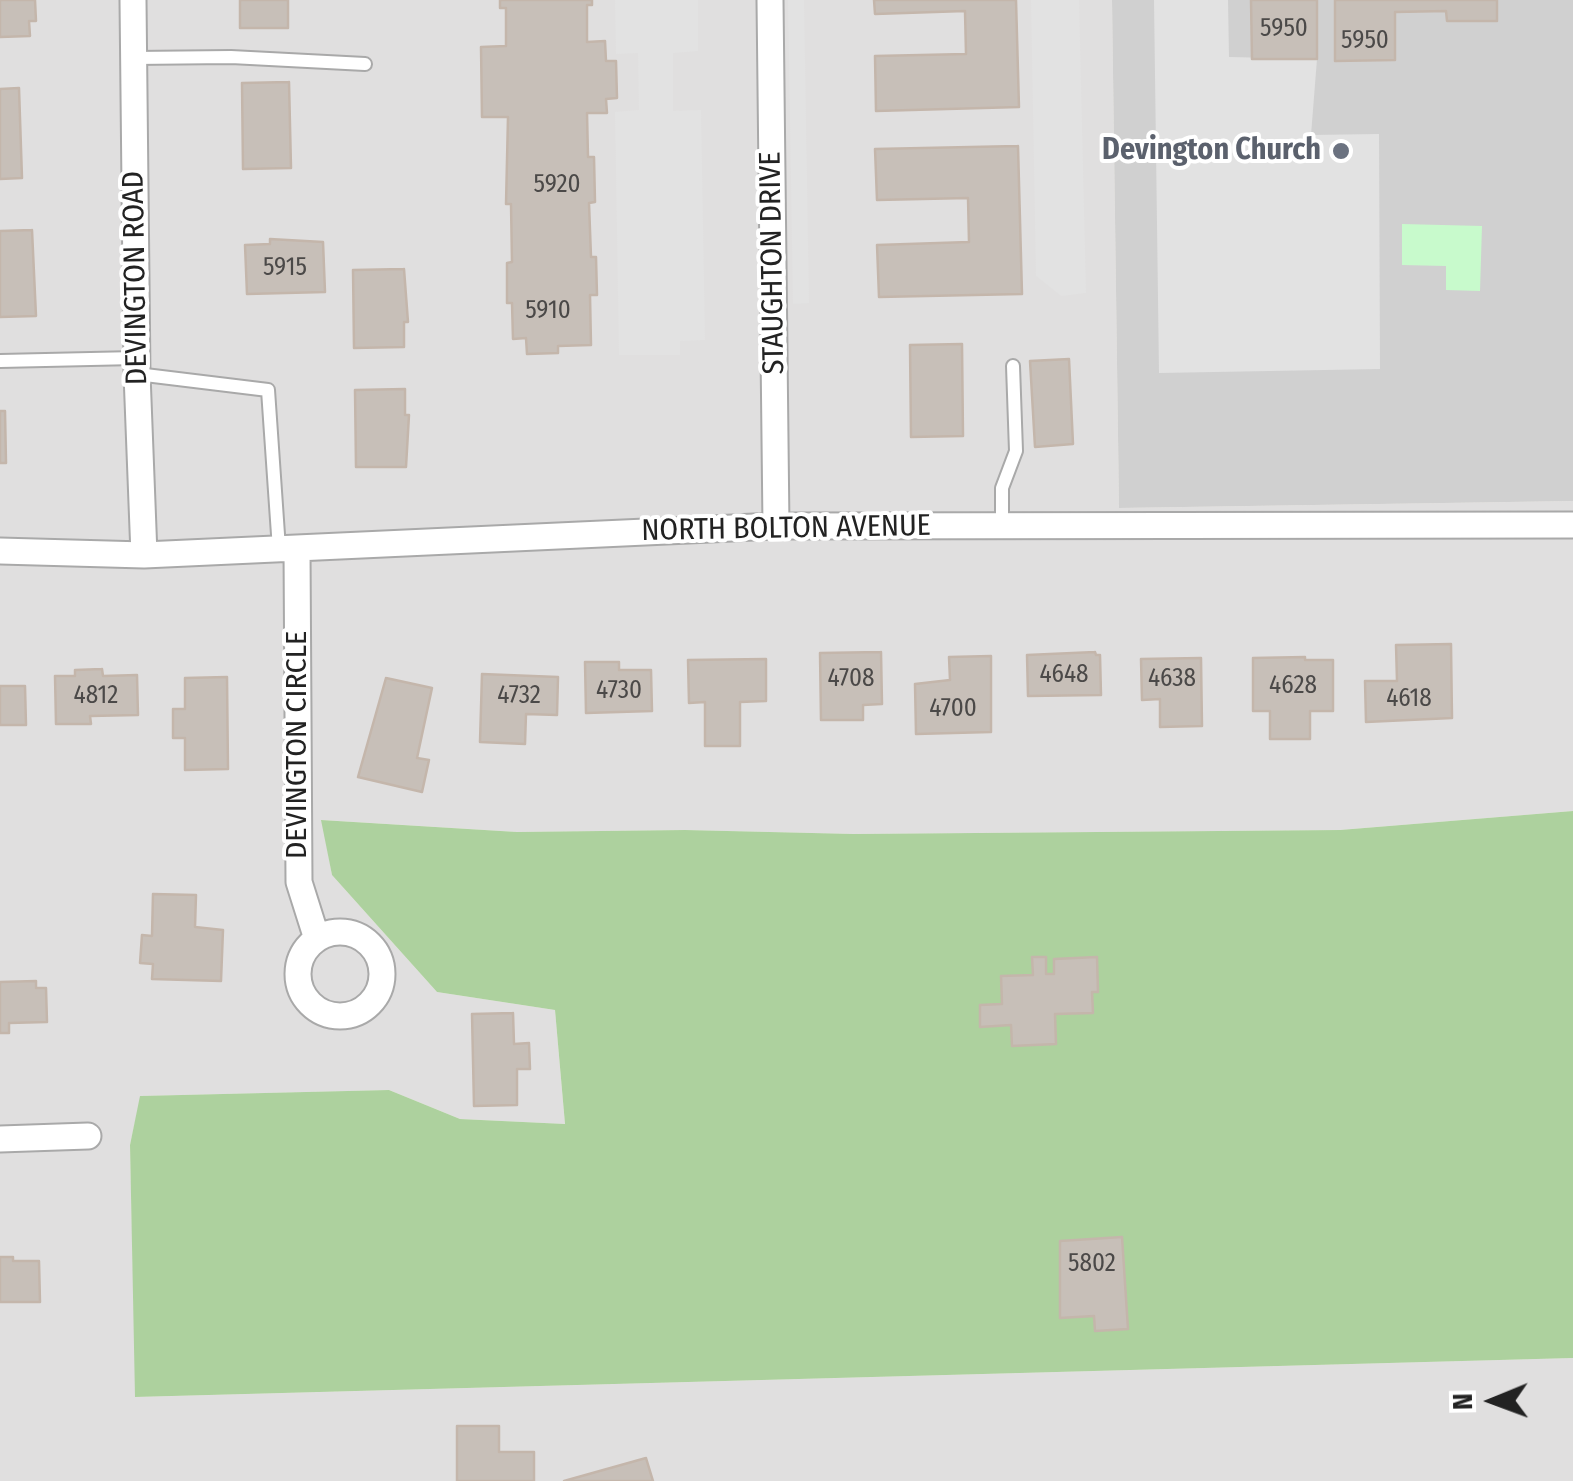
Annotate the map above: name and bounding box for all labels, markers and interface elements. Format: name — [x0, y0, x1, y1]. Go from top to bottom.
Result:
house number: 5950 — [1260, 14, 1308, 44]
house number: 5950 — [1341, 26, 1389, 56]
place label: Devington Church — [1102, 133, 1321, 169]
marker: Devington Church — [1330, 140, 1352, 162]
street label: STAUGHTON DRIVE — [753, 151, 793, 375]
house number: 5920 — [534, 170, 580, 200]
street label: DEVINGTON ROAD — [116, 171, 156, 385]
house number: 5915 — [263, 253, 307, 283]
house number: 5910 — [525, 296, 571, 326]
street label: NORTH BOLTON AVENUE — [641, 508, 931, 550]
street label: DEVINGTON CIRCLE — [280, 631, 316, 859]
house number: 4648 — [1039, 660, 1089, 690]
house number: 4708 — [828, 664, 874, 694]
house number: 4638 — [1148, 664, 1196, 694]
house number: 4628 — [1269, 671, 1317, 701]
house number: 4730 — [596, 676, 642, 706]
house number: 4812 — [74, 681, 118, 711]
house number: 4732 — [497, 681, 541, 711]
house number: 4618 — [1386, 684, 1432, 714]
house number: 4700 — [929, 694, 977, 724]
house number: 5802 — [1068, 1249, 1116, 1279]
north arrow — [1443, 1351, 1543, 1451]
text: N — [1446, 1393, 1479, 1410]

